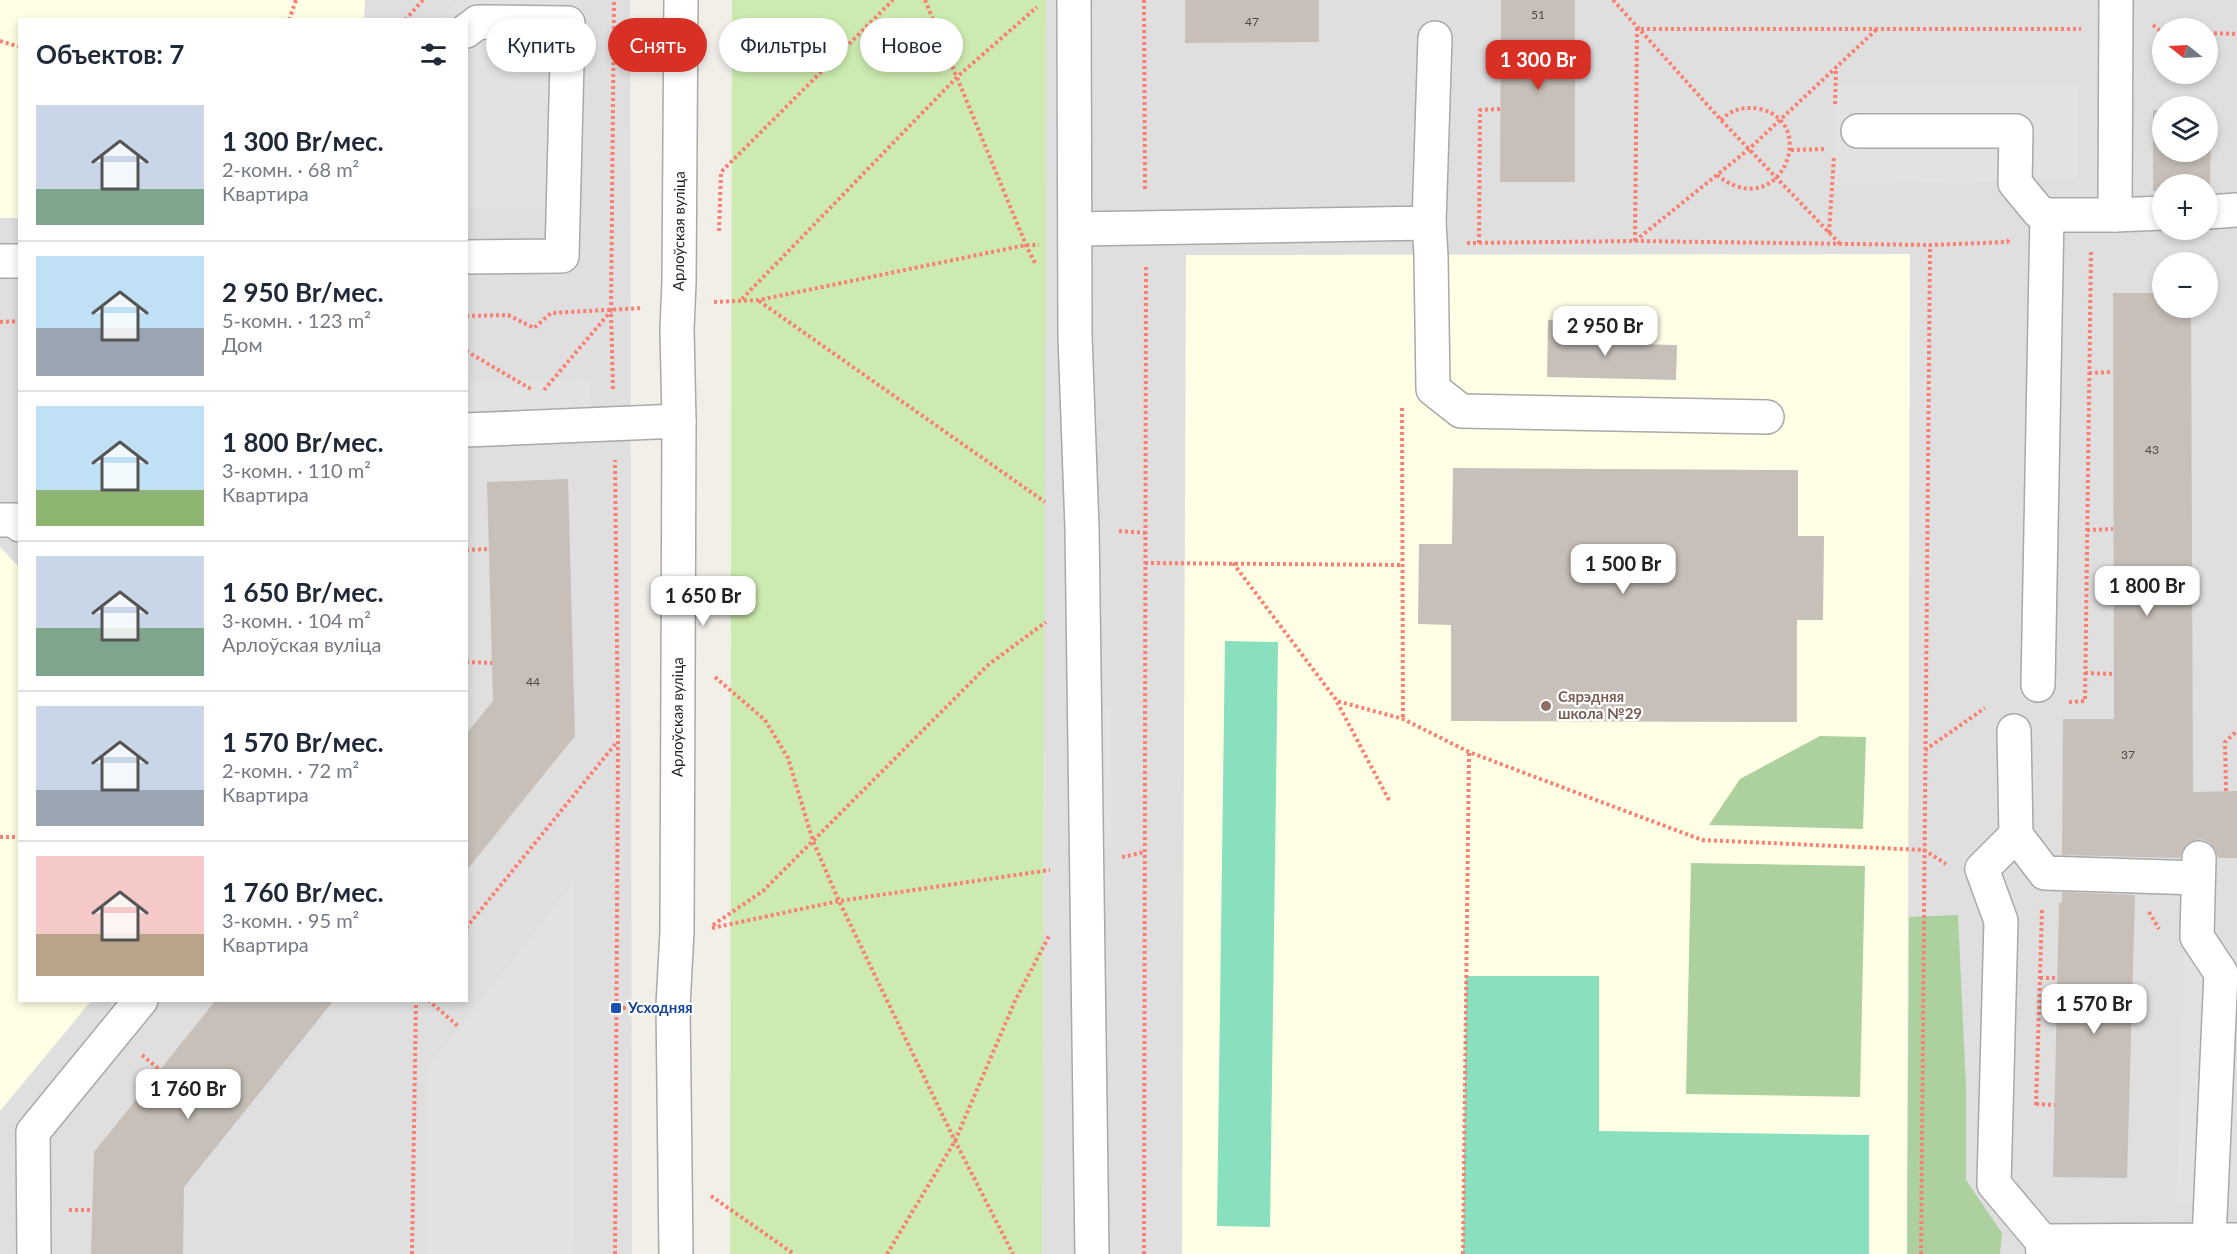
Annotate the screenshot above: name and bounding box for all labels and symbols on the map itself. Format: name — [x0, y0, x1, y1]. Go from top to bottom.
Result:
house number: 51 — [1531, 7, 1545, 22]
house number: 47 — [1245, 14, 1259, 29]
north arrow — [2152, 18, 2218, 84]
pin: 1 300 Br — [1476, 40, 1600, 91]
street label: Арлоўская вуліца — [669, 171, 688, 291]
pin: 2 950 Br — [1543, 306, 1667, 357]
house number: 43 — [2145, 442, 2159, 457]
pin: 1 500 Br — [1561, 544, 1685, 595]
pin: 1 800 Br — [2085, 566, 2209, 617]
pin: 1 650 Br — [641, 576, 765, 627]
street label: Арлоўская вуліца — [668, 657, 686, 777]
house number: 44 — [526, 674, 540, 689]
place label: Сярэдняя школа №29 — [1558, 687, 1642, 722]
marker: Сярэдняя школа №29 — [1539, 699, 1553, 713]
house number: 37 — [2121, 747, 2135, 762]
pin: 1 570 Br — [2032, 984, 2156, 1035]
place label: Усходняя — [627, 998, 693, 1016]
marker: Усходняя — [609, 1001, 623, 1015]
pin: 1 760 Br — [126, 1069, 250, 1120]

